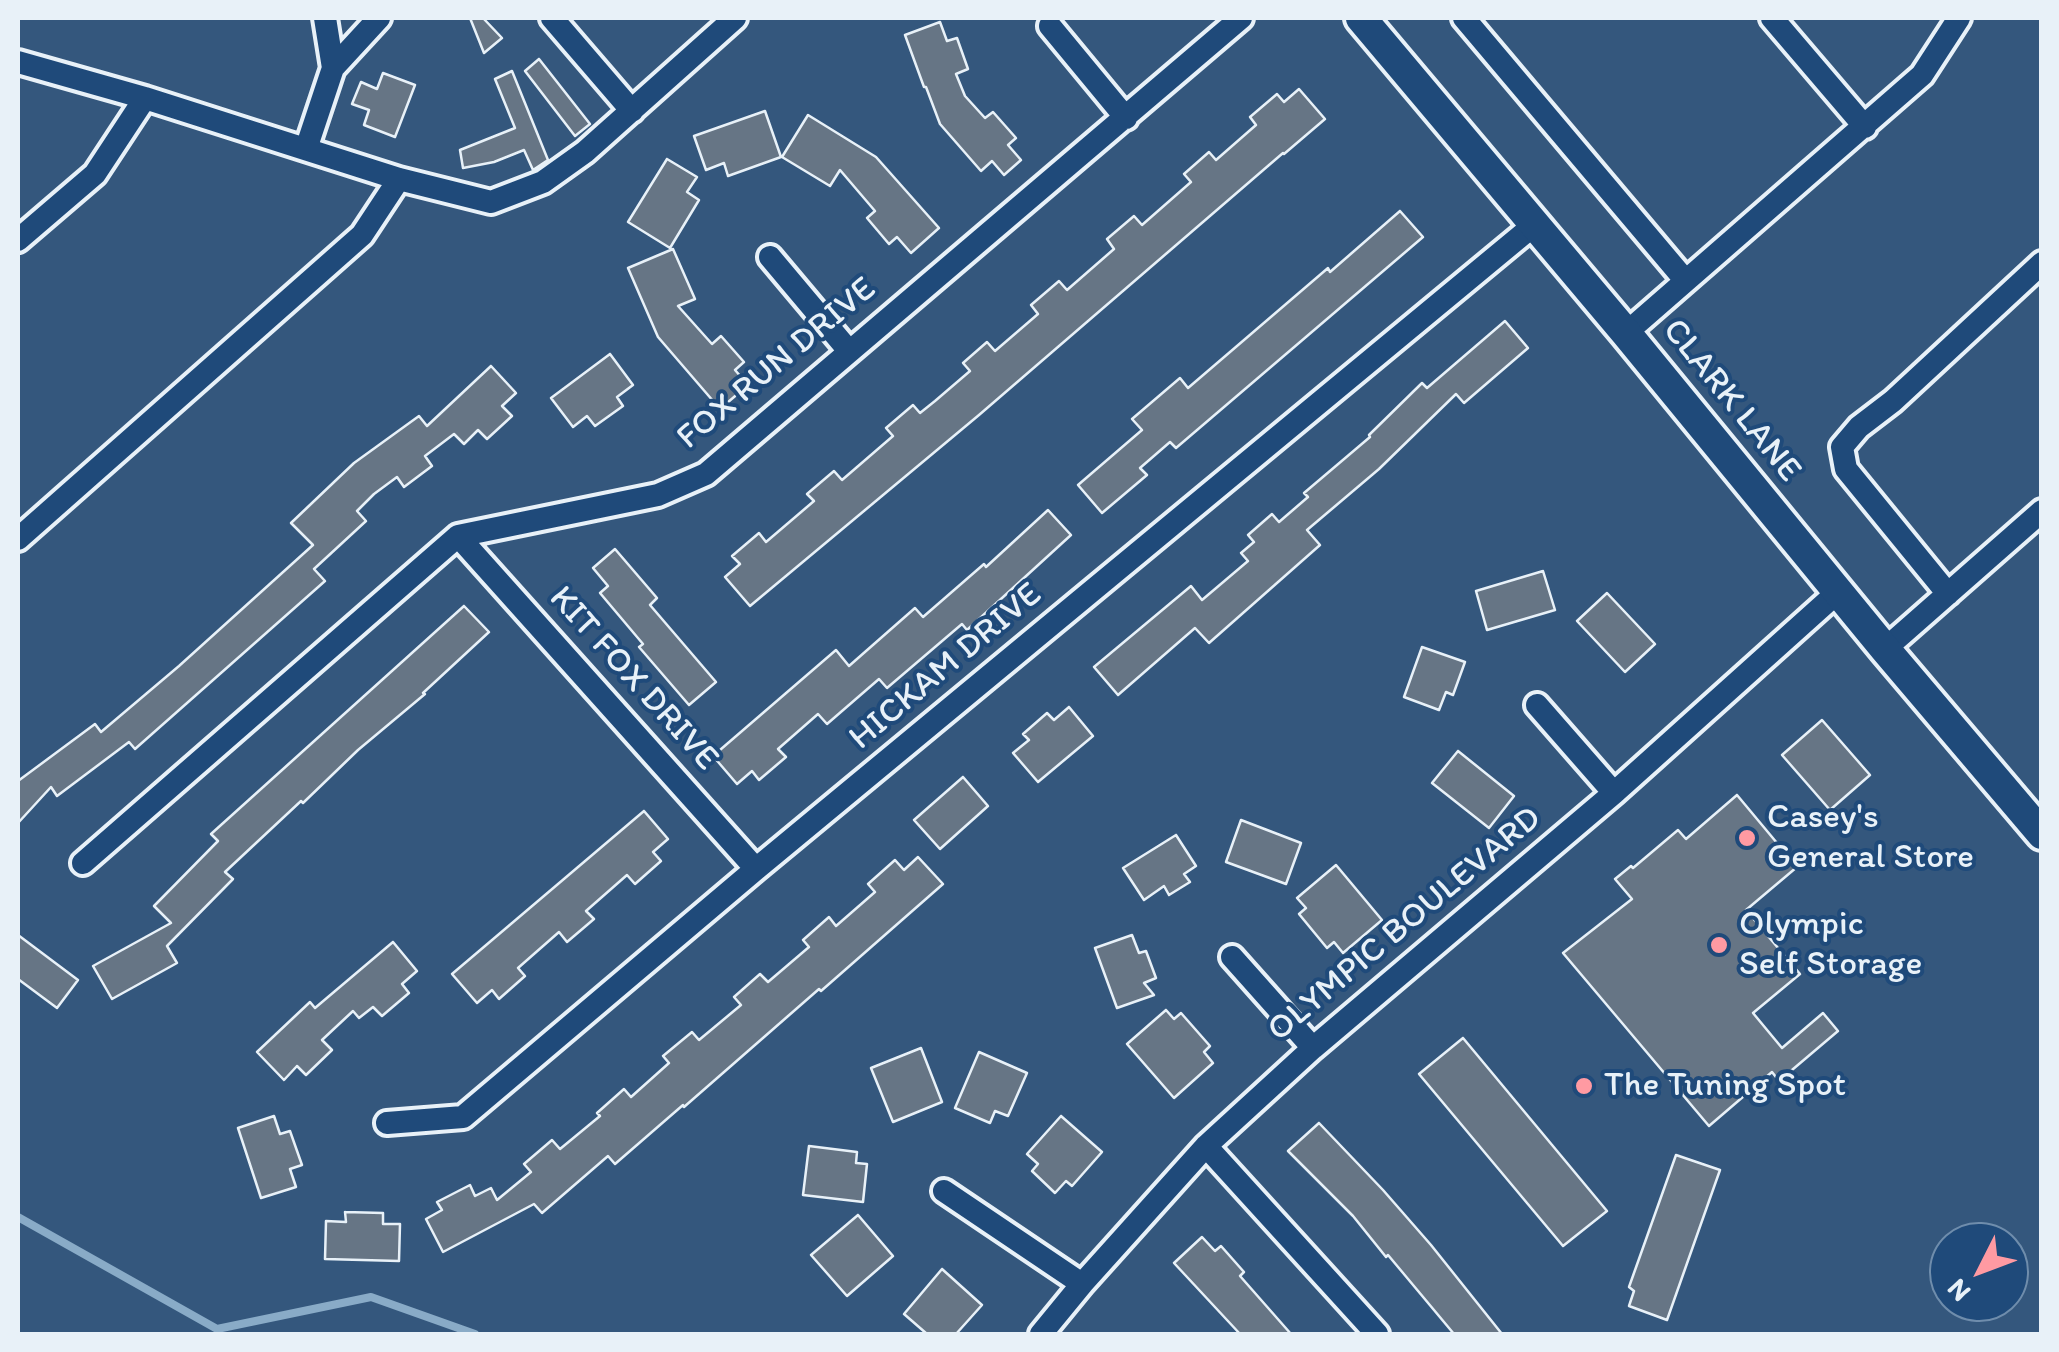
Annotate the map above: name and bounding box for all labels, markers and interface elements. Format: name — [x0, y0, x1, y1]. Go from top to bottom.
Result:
street label: FOX RUN DRIVE — [669, 269, 885, 459]
street label: CLARK LANE — [1652, 311, 1810, 491]
street label: HICKAM DRIVE — [841, 574, 1051, 760]
street label: KIT FOX DRIVE — [539, 578, 727, 780]
place label: Casey's General Store — [1767, 797, 1974, 879]
street label: OLYMPIC BOULEVARD — [1260, 798, 1550, 1052]
marker: Casey's General Store — [1736, 827, 1758, 849]
place label: Olympic Self Storage — [1739, 904, 1922, 986]
marker: Olympic Self Storage — [1708, 934, 1730, 956]
place label: The Tuning Spot — [1604, 1065, 1846, 1107]
marker: The Tuning Spot — [1573, 1075, 1595, 1097]
north arrow — [1929, 1222, 2029, 1322]
text: N — [1939, 1272, 1977, 1309]

